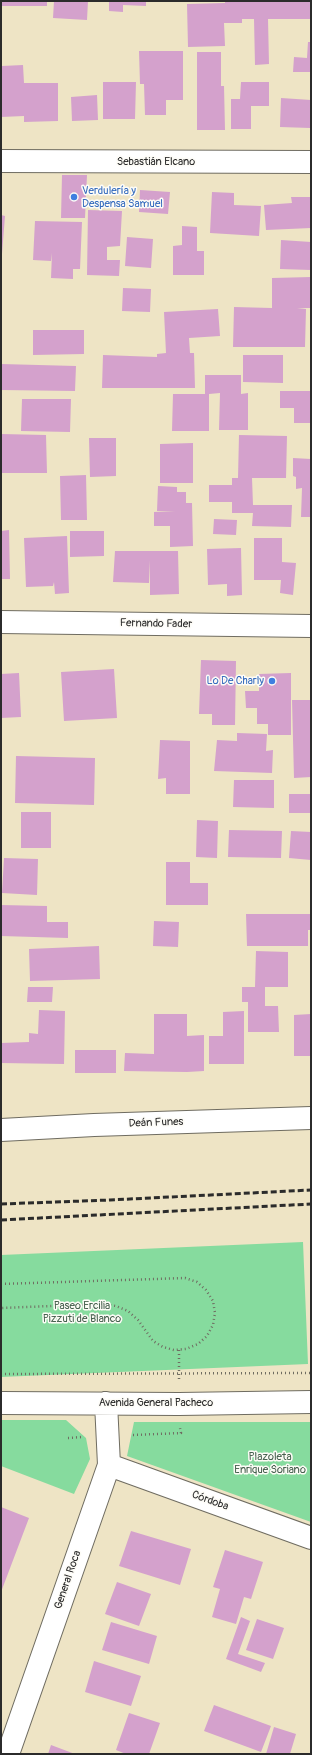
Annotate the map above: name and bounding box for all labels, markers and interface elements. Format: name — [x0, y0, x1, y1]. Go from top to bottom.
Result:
street label: Sebastián Elcano — [117, 155, 195, 169]
place label: Verdulería y Despensa Samuel — [82, 184, 163, 210]
marker: Verdulería y Despensa Samuel — [69, 192, 79, 202]
street label: Fernando Fader — [120, 617, 192, 631]
place label: Lo De Charly — [206, 674, 264, 688]
marker: Lo De Charly — [267, 676, 277, 686]
street label: Deán Funes — [128, 1115, 184, 1131]
park label: Paseo Ercilia Pizzuti de Blanco — [43, 1299, 121, 1325]
street label: Avenida General Pacheco — [99, 1396, 213, 1410]
park label: Plazoleta Enrique Soriano — [234, 1450, 306, 1476]
street label: Córdoba — [190, 1488, 230, 1514]
street label: General Roca — [52, 1549, 84, 1611]

